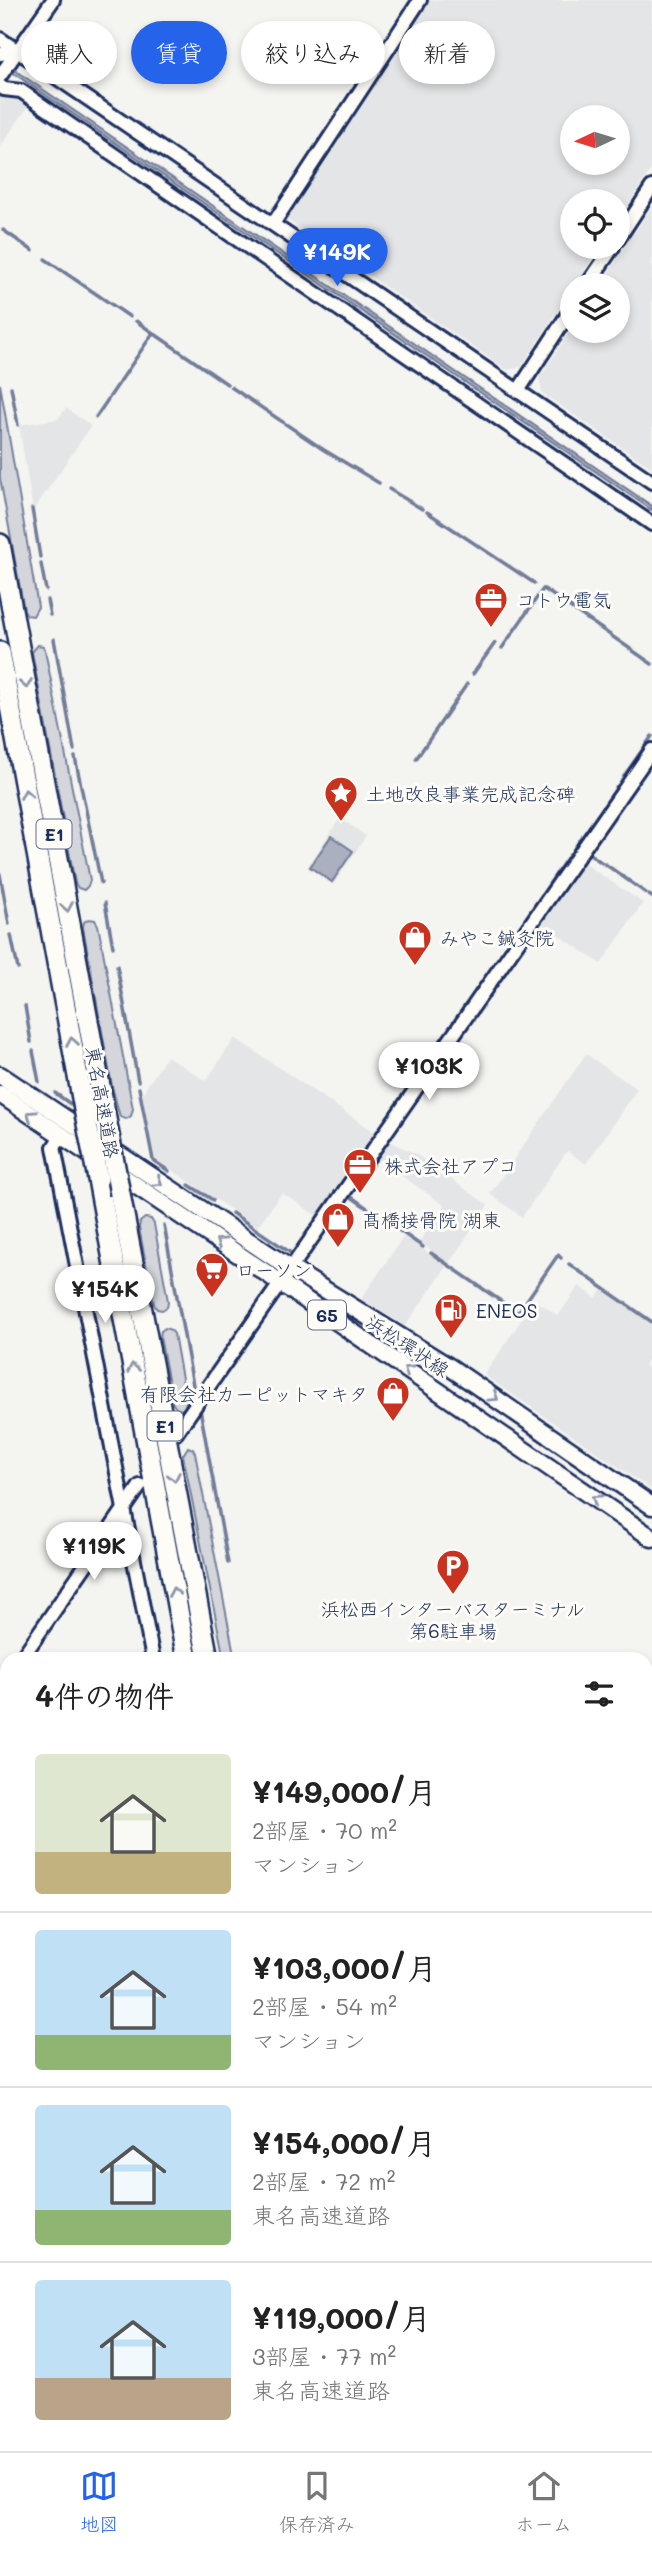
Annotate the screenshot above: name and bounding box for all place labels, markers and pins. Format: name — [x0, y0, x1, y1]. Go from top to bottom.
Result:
pin: ¥149K — [288, 229, 386, 288]
office icon: コトウ電気 — [472, 580, 510, 629]
place label: コトウ電気 — [516, 587, 611, 612]
place icon: 土地改良事業完成記念碑 — [322, 774, 360, 823]
place label: 土地改良事業完成記念碑 — [366, 781, 575, 806]
shop icon: みやこ鍼灸院 — [396, 918, 434, 967]
place label: みやこ鍼灸院 — [440, 925, 554, 950]
pin: ¥103K — [380, 1042, 478, 1102]
office icon: 株式会社アプコ — [341, 1146, 379, 1195]
place label: 株式会社アプコ — [384, 1153, 517, 1178]
shop icon: 髙橋接骨院 湖東 — [319, 1200, 357, 1249]
place label: 髙橋接骨院 湖東 — [362, 1207, 501, 1232]
supermarket icon: ローソン — [193, 1250, 231, 1299]
place label: ローソン — [236, 1257, 312, 1282]
pin: ¥154K — [56, 1266, 154, 1325]
fuel station icon: ENEOS — [432, 1291, 470, 1340]
place label: ENEOS — [476, 1298, 538, 1323]
shop icon: 有限会社カーピットマキタ — [374, 1374, 412, 1423]
place label: 有限会社カーピットマキタ — [140, 1381, 368, 1406]
pin: ¥119K — [45, 1522, 143, 1582]
parking icon: 浜松西インターバスターミナル 第6駐車場 — [434, 1547, 472, 1596]
place label: 浜松西インターバスターミナル 第6駐車場 — [321, 1596, 585, 1643]

